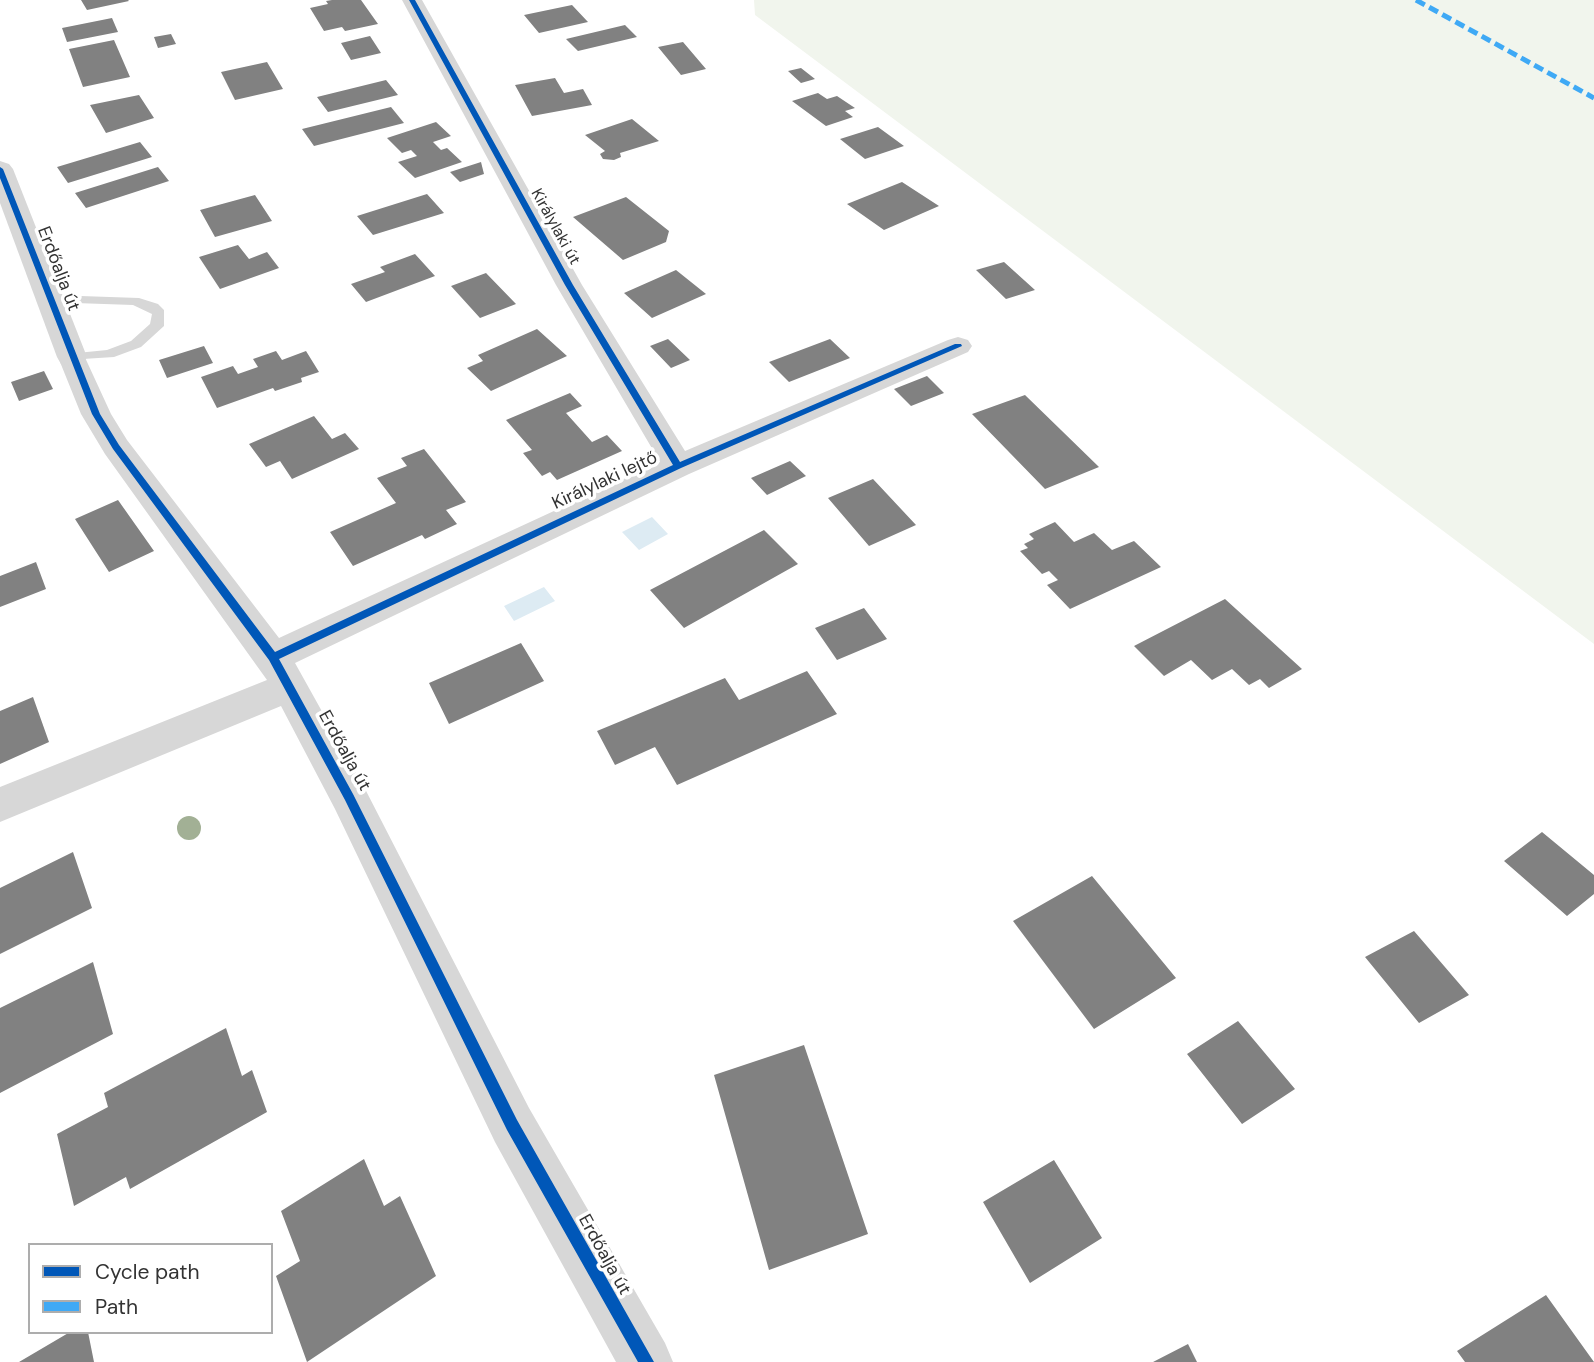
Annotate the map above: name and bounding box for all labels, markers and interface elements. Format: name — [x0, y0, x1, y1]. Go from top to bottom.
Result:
street label: Királylaki út — [526, 186, 584, 268]
street label: Erdőalja út — [32, 224, 84, 314]
street label: Királylaki lejtő — [549, 447, 661, 515]
street label: Erdőalja út — [313, 707, 375, 795]
street label: Erdőalja út — [573, 1211, 635, 1299]
legend — [28, 1243, 273, 1334]
text: Cycle path — [95, 1258, 200, 1286]
text: Path — [95, 1293, 138, 1321]

